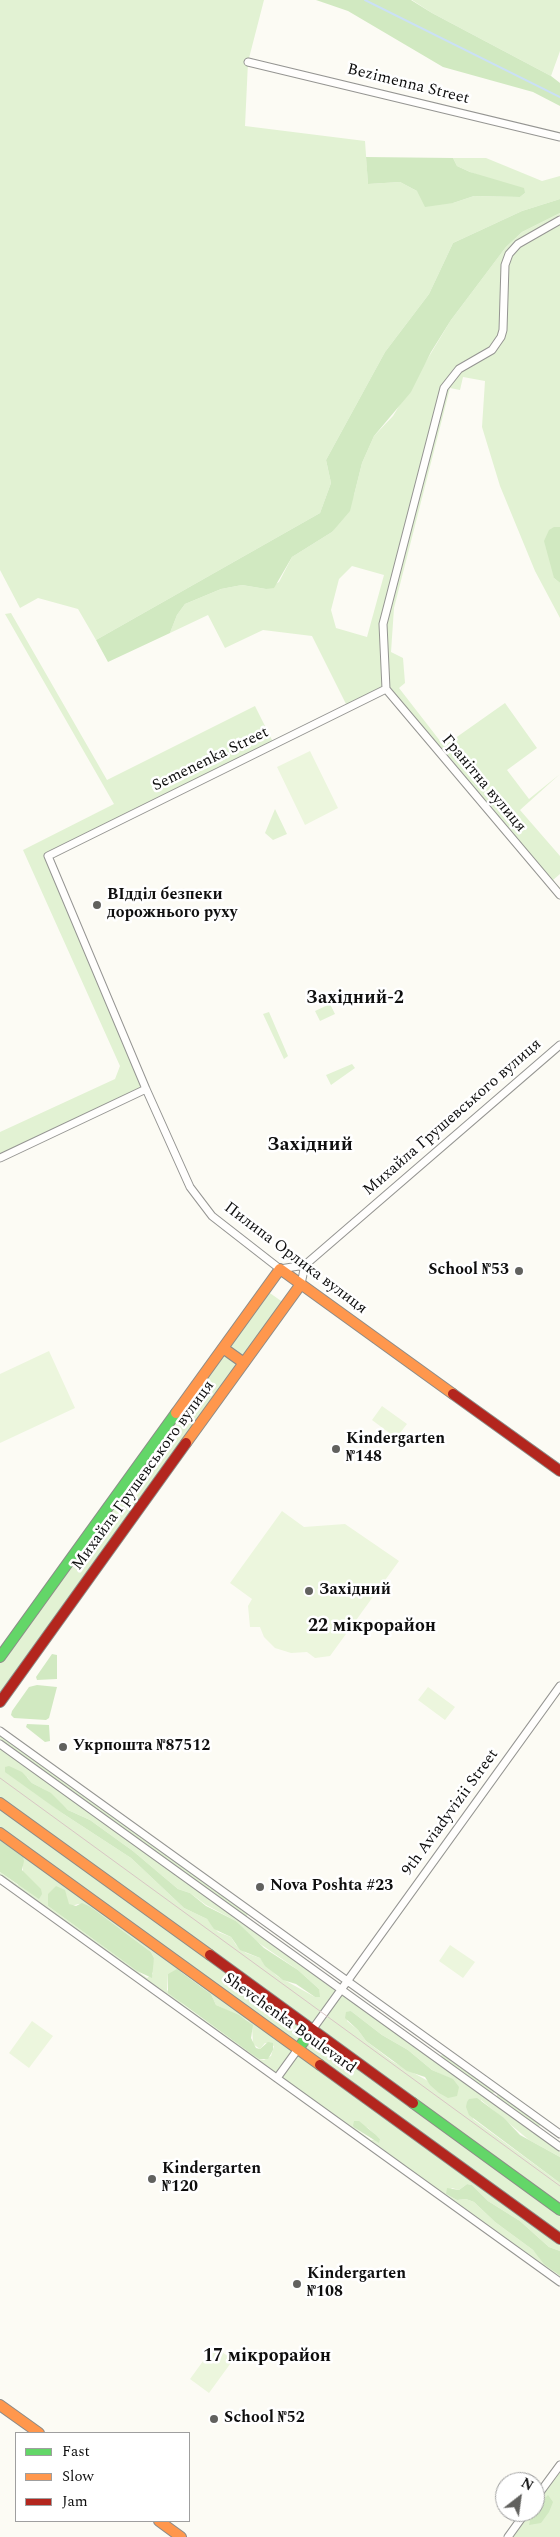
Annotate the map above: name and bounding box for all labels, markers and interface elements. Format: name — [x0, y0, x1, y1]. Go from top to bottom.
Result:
street label: Bezimenna Street — [345, 61, 471, 109]
street label: Semenenka Street — [150, 724, 272, 796]
street label: Гранітна вулиця — [437, 731, 529, 837]
place label: ВІдділ безпеки дорожнього руху — [107, 886, 237, 924]
marker: ВІдділ безпеки дорожнього руху — [91, 899, 103, 911]
district label: Західний-2 — [306, 988, 404, 1010]
street label: Михайла Грушевського вулиця — [360, 1035, 546, 1201]
district label: Західний — [267, 1135, 353, 1157]
street label: Пилипа Орлика вулиця — [220, 1199, 370, 1319]
place label: School №53 — [428, 1261, 509, 1281]
marker: School №53 — [513, 1265, 525, 1277]
street label: Михайла Грушевського вулиця — [69, 1377, 219, 1575]
place label: Kindergarten №148 — [346, 1430, 445, 1468]
marker: Kindergarten №148 — [330, 1443, 342, 1455]
place label: Західний — [319, 1581, 391, 1601]
marker: Західний — [303, 1585, 315, 1597]
district label: 22 мікрорайон — [308, 1616, 436, 1638]
place label: Укрпошта №87512 — [73, 1737, 210, 1757]
marker: Укрпошта №87512 — [57, 1741, 69, 1753]
street label: 9th Aviadyvizii Street — [399, 1746, 503, 1880]
place label: Nova Poshta #23 — [270, 1877, 393, 1897]
marker: Nova Poshta #23 — [254, 1881, 266, 1893]
street label: Shevchenka Boulevard — [219, 1969, 359, 2079]
place label: Kindergarten №120 — [162, 2160, 261, 2198]
marker: Kindergarten №120 — [146, 2173, 158, 2185]
place label: Kindergarten №108 — [307, 2265, 406, 2303]
marker: Kindergarten №108 — [291, 2278, 303, 2290]
district label: 17 мікрорайон — [203, 2346, 331, 2368]
place label: School №52 — [224, 2409, 305, 2429]
marker: School №52 — [208, 2413, 220, 2425]
legend — [15, 2432, 190, 2522]
text: Fast — [62, 2440, 90, 2463]
text: Slow — [62, 2465, 94, 2488]
north arrow — [495, 2472, 545, 2522]
text: N — [517, 2472, 537, 2496]
text: Jam — [62, 2490, 88, 2513]

